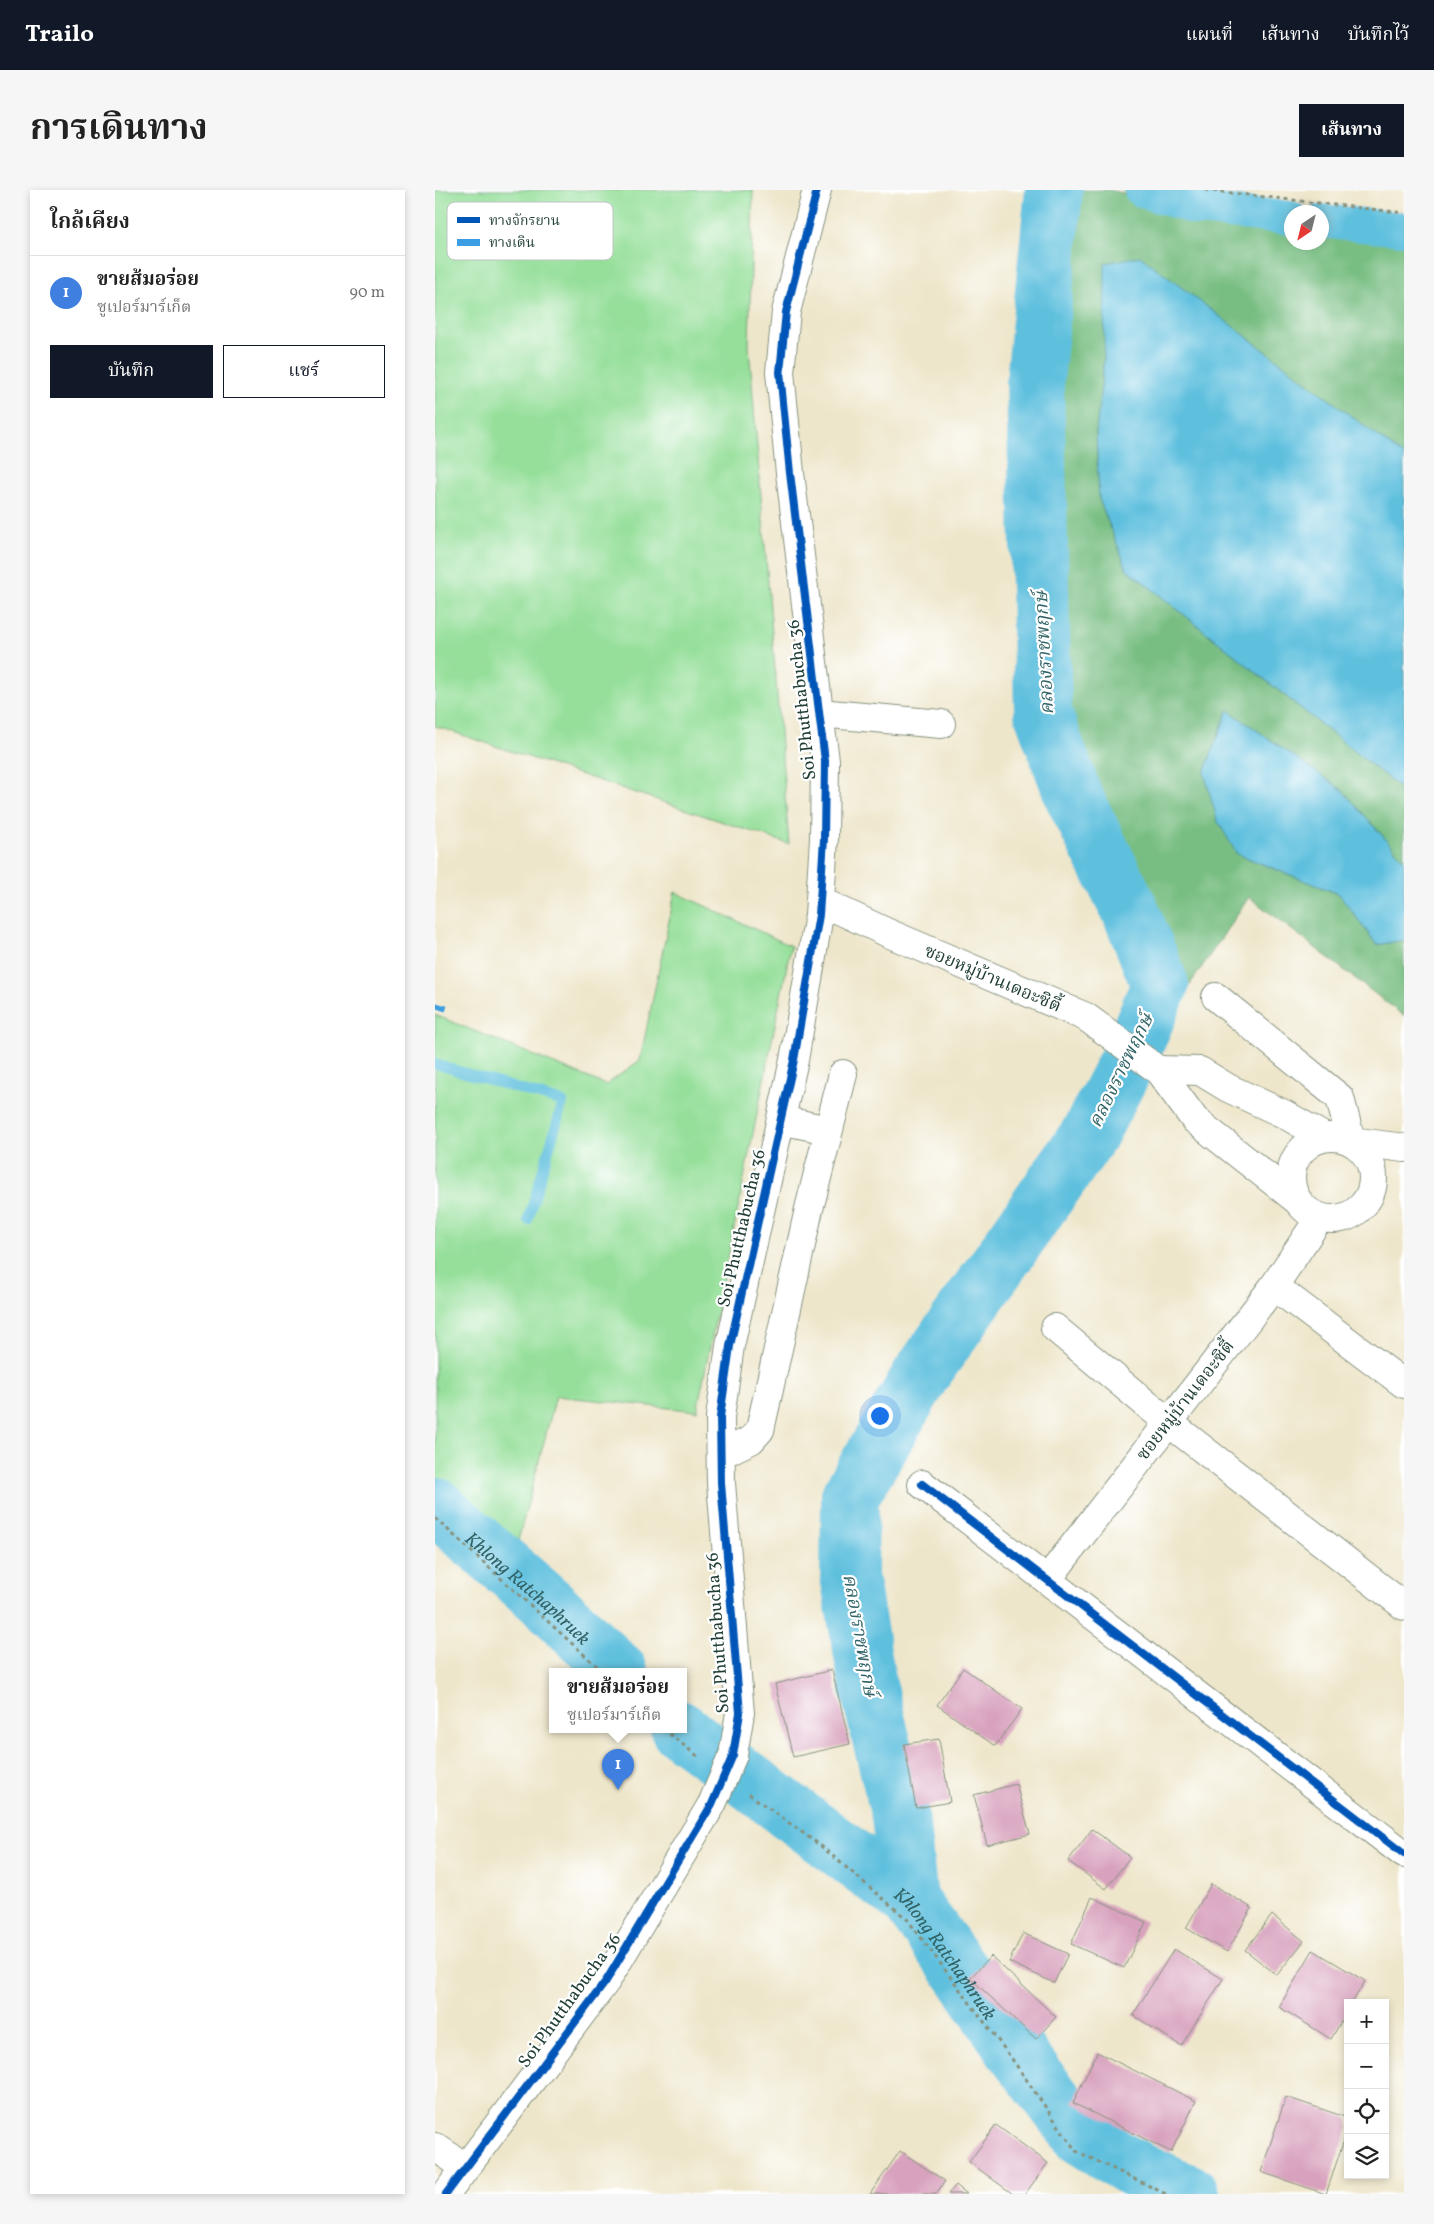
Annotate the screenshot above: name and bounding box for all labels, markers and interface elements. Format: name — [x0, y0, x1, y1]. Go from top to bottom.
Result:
text: Trailo — [25, 18, 94, 52]
text: แผนที่ — [1186, 23, 1233, 48]
text: เส้นทาง — [1261, 23, 1320, 48]
text: บันทึกไว้ — [1348, 23, 1409, 48]
button: เส้นทาง — [1299, 104, 1404, 157]
text: การเดินทาง — [30, 106, 208, 154]
legend — [447, 202, 613, 260]
north arrow — [1284, 205, 1329, 250]
text: ใกล้เคียง — [50, 208, 130, 237]
text: ทางจักรยาน — [489, 212, 560, 231]
text: ทางเดิน — [489, 234, 535, 253]
text: ขายส้มอร่อย — [97, 267, 199, 293]
text: 1 — [63, 282, 69, 304]
text: 90 m — [349, 282, 385, 304]
text: ซูเปอร์มาร์เก็ต — [97, 297, 191, 319]
button: บันทึก — [50, 345, 213, 398]
button: แชร์ — [223, 345, 385, 398]
water label: คลองราชพฤกษ์ — [1029, 587, 1061, 715]
street label: Soi Phutthabucha 36 — [782, 618, 823, 781]
street label: ซอยหมู่บ้านเดอะซิตี้ — [920, 937, 1067, 1020]
water label: คลองราชพฤกษ์ — [1083, 1007, 1162, 1132]
street label: Soi Phutthabucha 36 — [712, 1147, 773, 1310]
street label: ซอยหมู่บ้านเดอะซิตี้ — [1129, 1333, 1242, 1466]
your location — [867, 1403, 893, 1429]
water label: Khlong Ratchaphruek — [459, 1527, 595, 1652]
street label: Soi Phutthabucha 36 — [700, 1552, 737, 1714]
water label: คลองราชพฤกษ์ — [835, 1572, 883, 1702]
popup — [549, 1668, 687, 1733]
text: ขายส้มอร่อย — [567, 1675, 669, 1701]
text: ซูเปอร์มาร์เก็ต — [567, 1705, 661, 1727]
pin: 1 — [602, 1749, 634, 1790]
water label: Khlong Ratchaphruek — [888, 1882, 1002, 2026]
street label: Soi Phutthabucha 36 — [513, 1928, 628, 2073]
map controls — [1344, 1999, 1389, 2179]
button: + — [1344, 1999, 1389, 2044]
button: − — [1344, 2044, 1389, 2089]
button: locate — [1344, 2089, 1389, 2134]
button: layers — [1344, 2134, 1389, 2179]

